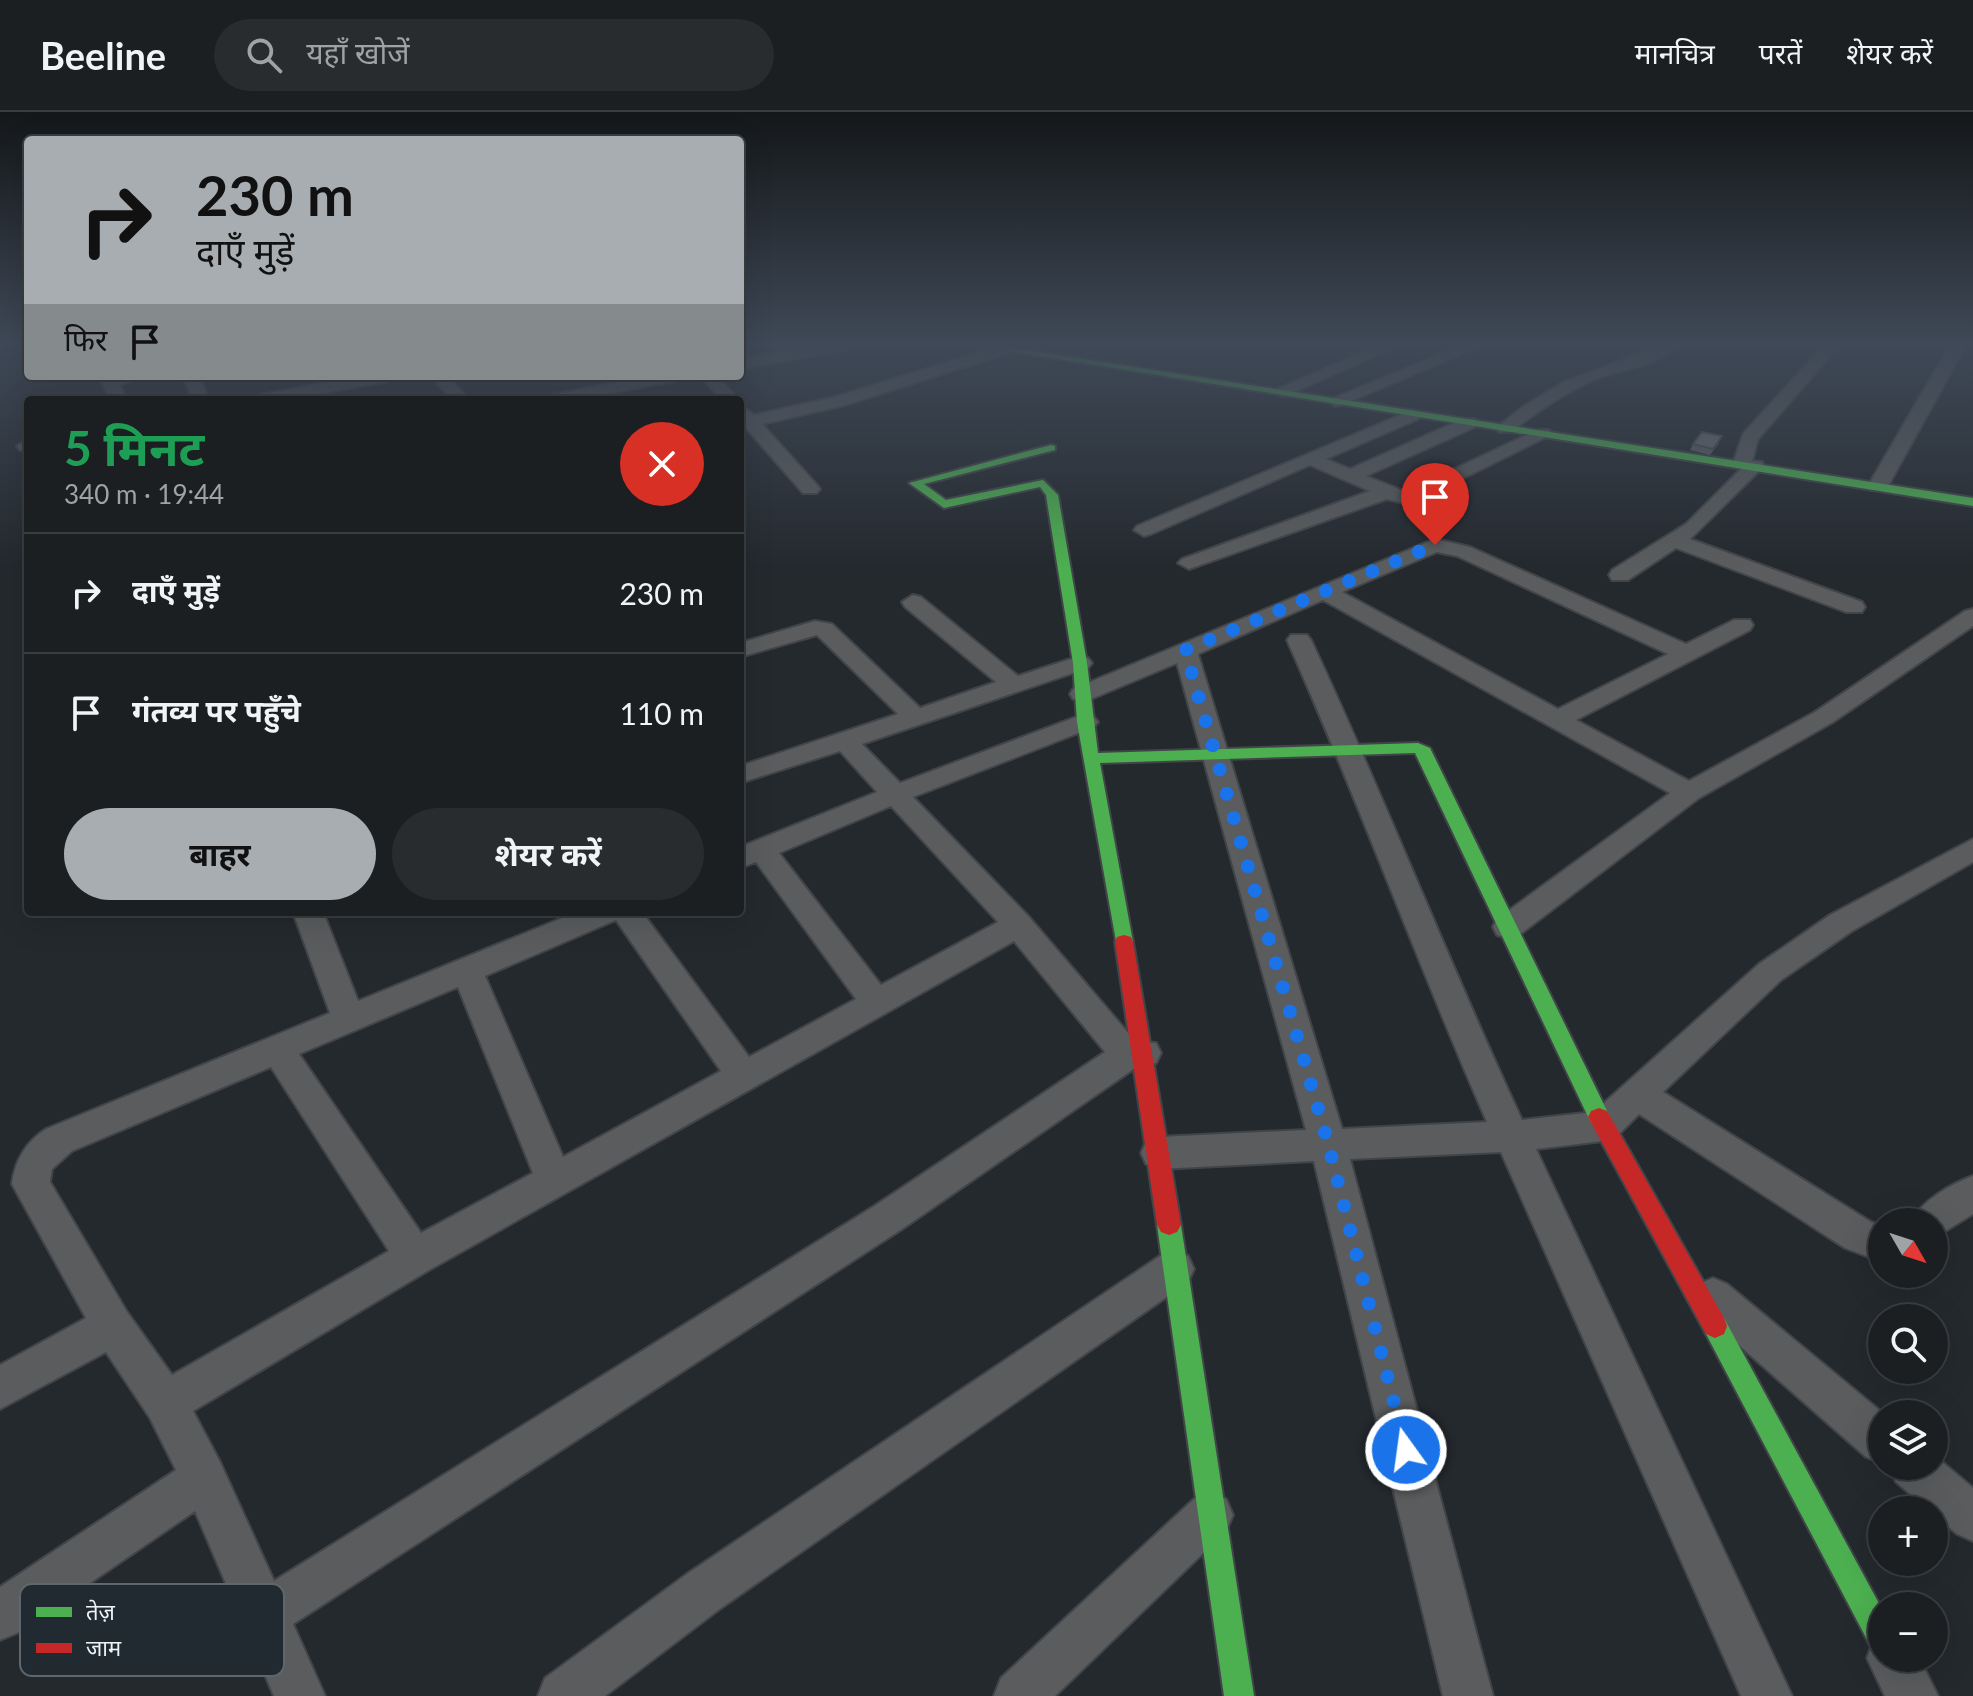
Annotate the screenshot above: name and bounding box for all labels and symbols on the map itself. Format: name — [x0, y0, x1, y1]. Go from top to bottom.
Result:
pin — [1401, 463, 1469, 545]
north arrow — [1868, 1208, 1948, 1288]
position arrow — [1364, 1408, 1448, 1492]
legend — [20, 1584, 284, 1676]
text: तेज़ — [86, 1598, 116, 1625]
text: जाम — [86, 1634, 122, 1661]

